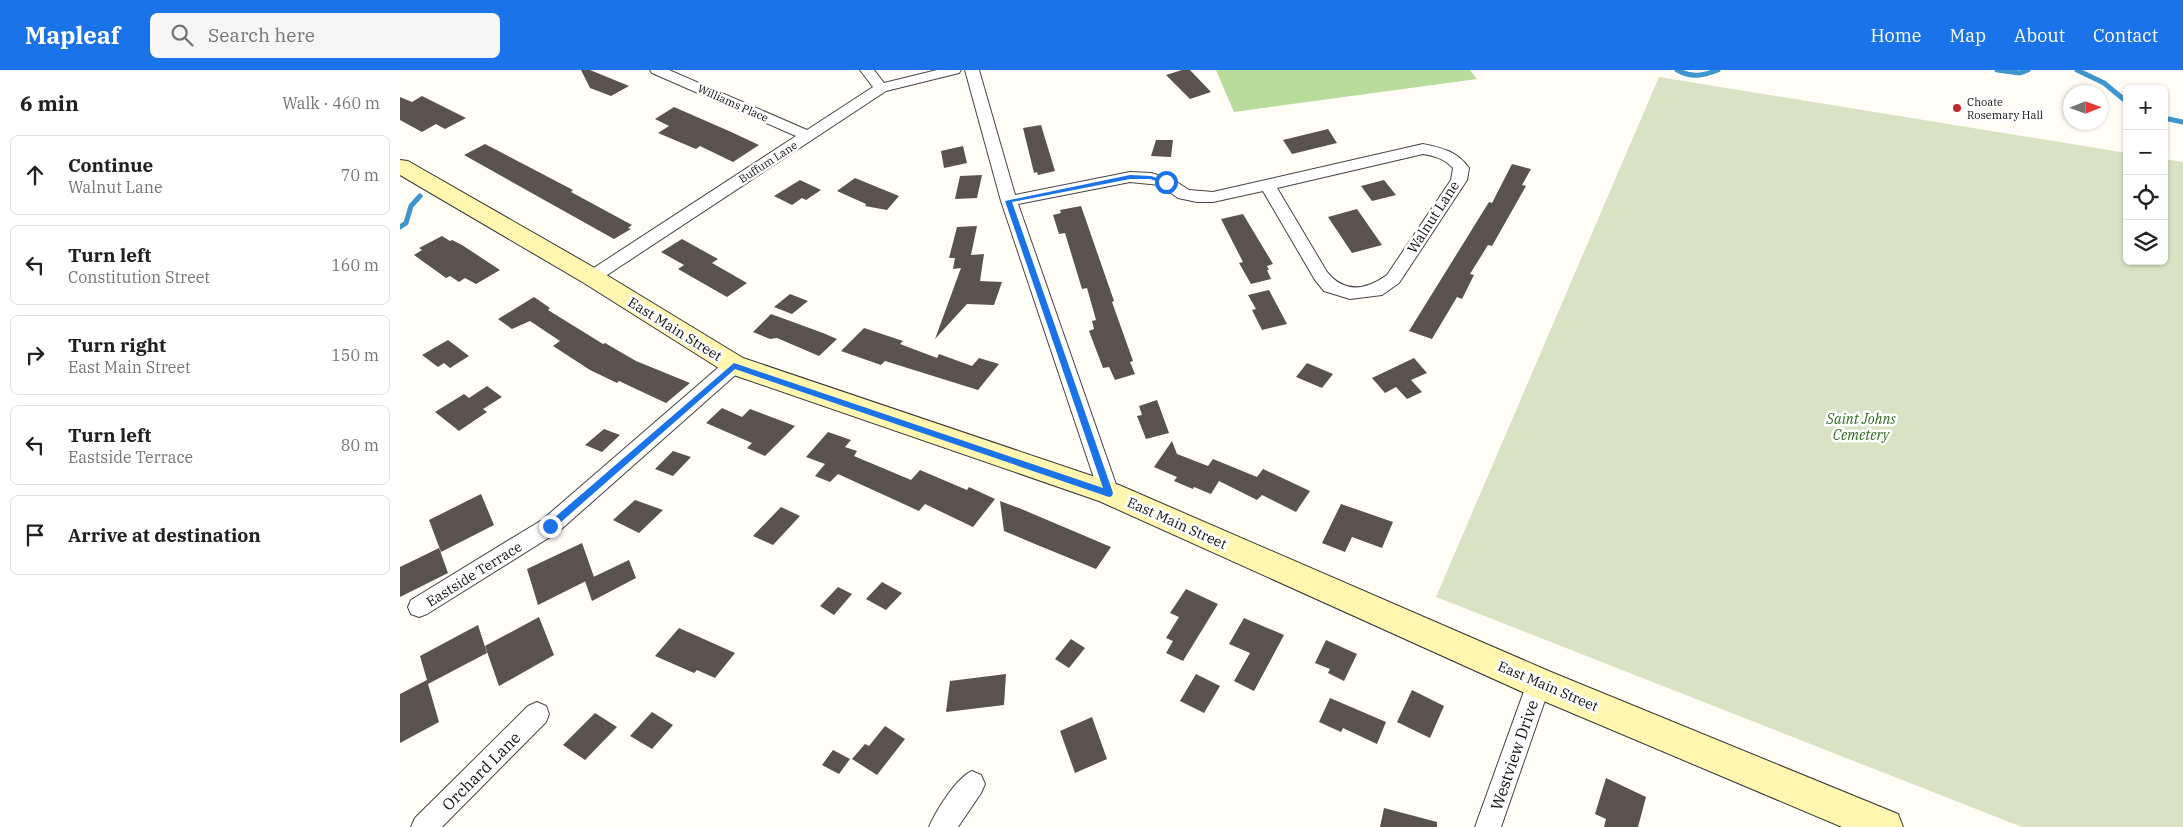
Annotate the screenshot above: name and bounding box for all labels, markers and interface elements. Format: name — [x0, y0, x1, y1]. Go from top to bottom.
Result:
search box — [150, 13, 500, 58]
text: Mapleaf — [25, 19, 120, 51]
icon: search — [168, 21, 196, 49]
text: Search here — [208, 23, 315, 47]
text: Home — [1870, 24, 1922, 47]
text: Map — [1950, 24, 1986, 47]
text: About — [2014, 24, 2065, 47]
text: Contact — [2093, 24, 2158, 47]
street label: Williams Place — [695, 81, 771, 125]
north arrow — [2063, 85, 2108, 130]
map controls — [2123, 85, 2168, 265]
button: + — [2123, 85, 2168, 130]
text: 6 min — [20, 89, 79, 117]
text: Walk · 460 m — [282, 93, 380, 113]
place label: Choate Rosemary Hall — [1967, 95, 2043, 122]
marker: Choate Rosemary Hall — [1951, 102, 1963, 114]
button: − — [2123, 130, 2168, 175]
street label: Buffum Lane — [736, 138, 800, 186]
text: Continue — [68, 153, 153, 177]
icon: ahead — [21, 161, 49, 189]
text: 70 m — [341, 165, 379, 185]
route start — [1155, 171, 1178, 194]
button: locate — [2123, 175, 2168, 220]
text: Walnut Lane — [68, 177, 163, 197]
street label: Walnut Lane — [1403, 177, 1463, 257]
button: layers — [2123, 220, 2168, 265]
text: Turn left — [68, 243, 151, 267]
icon: left — [21, 251, 49, 279]
text: 160 m — [331, 255, 379, 275]
text: Constitution Street — [68, 267, 210, 287]
street label: East Main Street — [625, 293, 725, 365]
text: Turn right — [68, 333, 166, 357]
icon: right — [21, 341, 49, 369]
text: 150 m — [331, 345, 379, 365]
text: East Main Street — [68, 357, 191, 377]
park label: Saint Johns Cemetery — [1825, 410, 1896, 444]
text: Turn left — [68, 423, 151, 447]
icon: left — [21, 431, 49, 459]
text: 80 m — [341, 435, 379, 455]
text: Eastside Terrace — [68, 447, 193, 467]
street label: East Main Street — [1124, 493, 1230, 553]
route end — [539, 515, 562, 538]
icon: arrive — [21, 521, 49, 549]
text: Arrive at destination — [68, 523, 261, 547]
street label: Eastside Terrace — [423, 537, 525, 611]
street label: East Main Street — [1495, 657, 1601, 715]
street label: Westview Drive — [1486, 697, 1542, 813]
street label: Orchard Lane — [437, 727, 525, 815]

